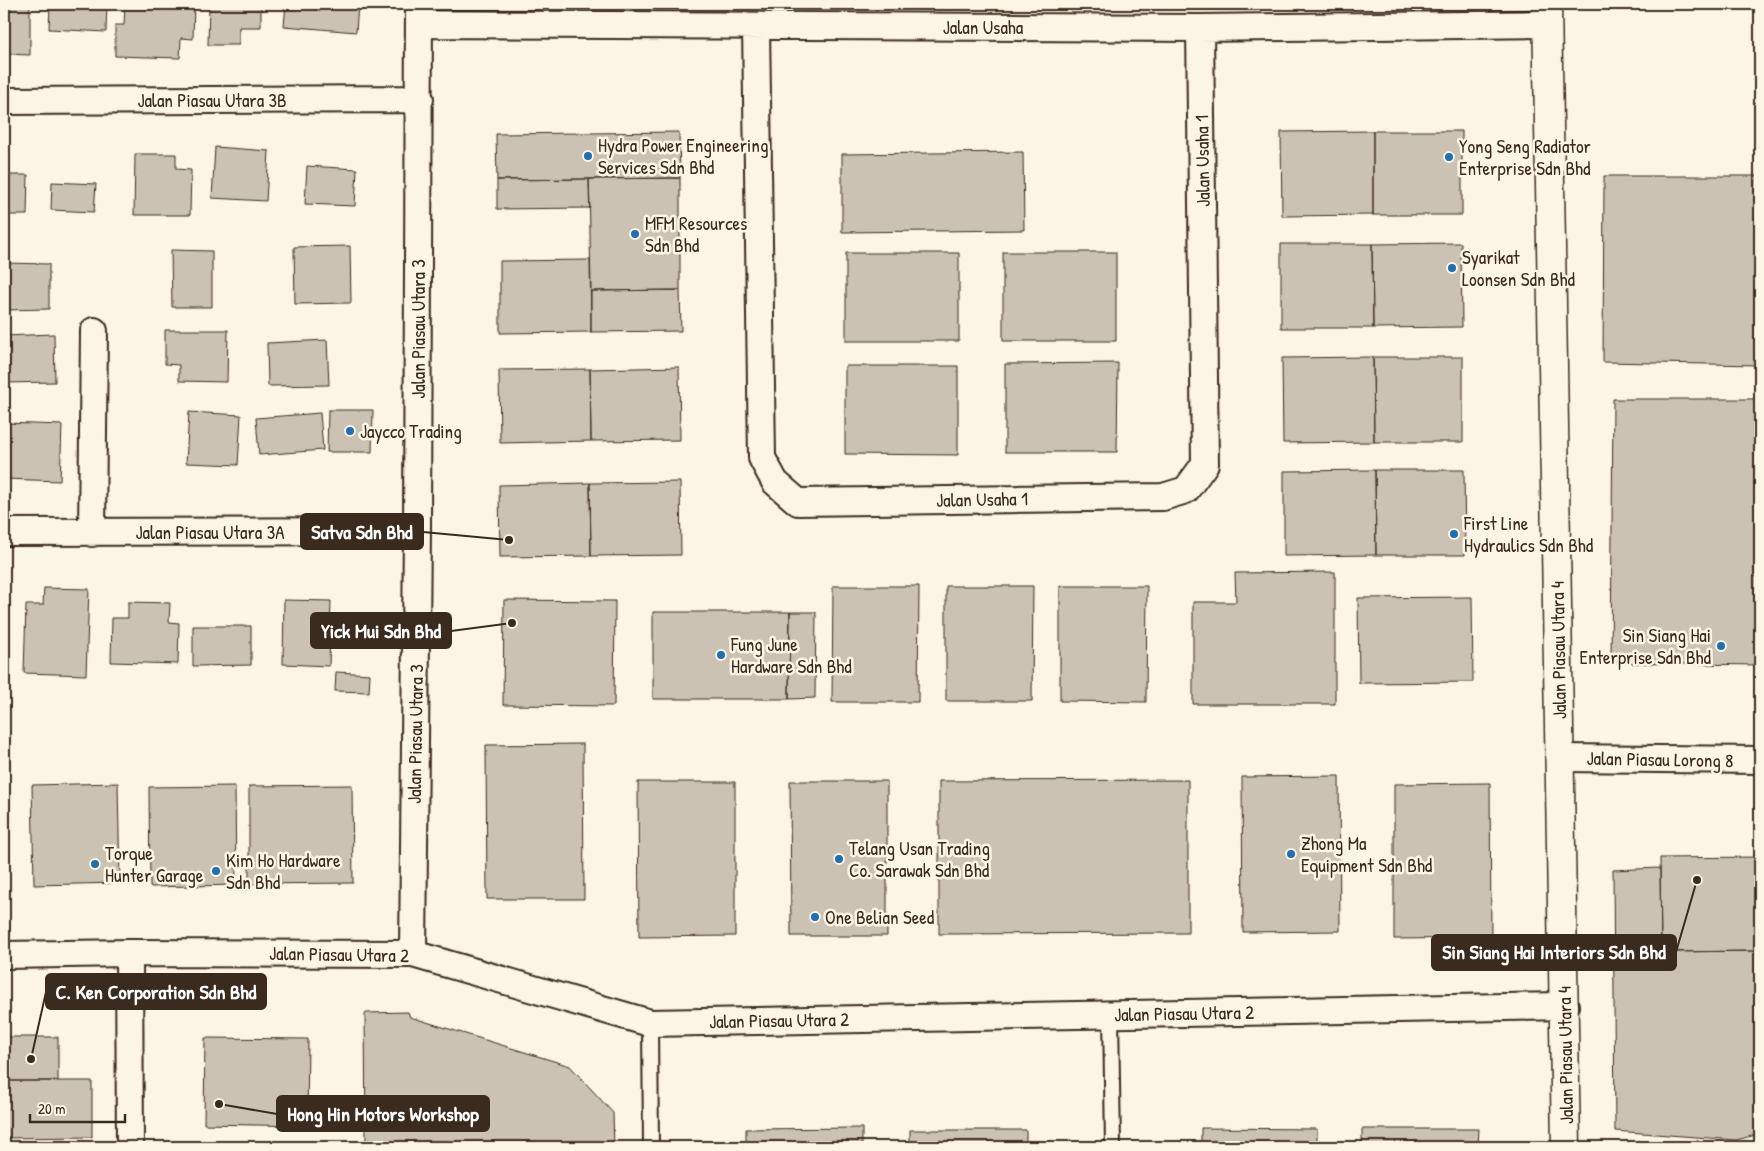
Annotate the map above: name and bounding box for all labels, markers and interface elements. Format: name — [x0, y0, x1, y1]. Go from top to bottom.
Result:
street label: Jalan Usaha — [943, 14, 1024, 40]
street label: Jalan Piasau Utara 3B — [137, 87, 287, 113]
street label: Jalan Usaha 1 — [1188, 115, 1216, 207]
place label: Hydra Power Engineering Services Sdn Bhd — [598, 132, 768, 180]
place label: Yong Seng Radiator Enterprise Sdn Bhd — [1459, 133, 1592, 181]
marker: Hydra Power Engineering Services Sdn Bhd — [582, 150, 594, 162]
marker: Yong Seng Radiator Enterprise Sdn Bhd — [1443, 151, 1455, 163]
place label: MFM Resources Sdn Bhd — [645, 210, 747, 258]
marker: MFM Resources Sdn Bhd — [629, 228, 641, 240]
place label: Syarikat Loonsen Sdn Bhd — [1462, 244, 1576, 292]
street label: Jalan Piasau Utara 3 — [405, 259, 431, 399]
marker: Syarikat Loonsen Sdn Bhd — [1446, 262, 1458, 274]
place label: Jaycco Trading — [360, 418, 462, 444]
marker: Jaycco Trading — [344, 425, 356, 437]
street label: Jalan Usaha 1 — [936, 485, 1028, 513]
place label: First Line Hydraulics Sdn Bhd — [1463, 510, 1594, 558]
callout: Satva Sdn Bhd — [301, 514, 423, 549]
text: Satva Sdn Bhd — [311, 518, 413, 545]
street label: Jalan Piasau Utara 3A — [136, 519, 284, 545]
marker: First Line Hydraulics Sdn Bhd — [1448, 528, 1460, 540]
street label: Jalan Piasau Utara 4 — [1544, 581, 1572, 719]
callout: Yick Mui Sdn Bhd — [311, 613, 451, 648]
text: Yick Mui Sdn Bhd — [321, 617, 441, 644]
place label: Sin Siang Hai Enterprise Sdn Bhd — [1580, 622, 1712, 670]
place label: Fung June Hardware Sdn Bhd — [730, 631, 852, 679]
marker: Sin Siang Hai Enterprise Sdn Bhd — [1715, 640, 1727, 652]
marker: Fung June Hardware Sdn Bhd — [715, 649, 727, 661]
street label: Jalan Piasau Utara 3 — [401, 664, 429, 804]
street label: Jalan Piasau Lorong 8 — [1586, 745, 1734, 773]
place label: Zhong Ma Equipment Sdn Bhd — [1301, 830, 1433, 878]
place label: Telang Usan Trading Co. Sarawak Sdn Bhd — [849, 835, 990, 883]
place label: Torque Hunter Garage — [105, 840, 204, 888]
place label: Kim Ho Hardware Sdn Bhd — [226, 847, 341, 895]
marker: Zhong Ma Equipment Sdn Bhd — [1285, 848, 1297, 860]
marker: Telang Usan Trading Co. Sarawak Sdn Bhd — [833, 853, 845, 865]
marker: Torque Hunter Garage — [89, 858, 101, 870]
marker: Kim Ho Hardware Sdn Bhd — [210, 865, 222, 877]
place label: One Belian Seed — [825, 904, 935, 930]
marker: One Belian Seed — [809, 911, 821, 923]
callout: Sin Siang Hai Interiors Sdn Bhd — [1432, 935, 1676, 970]
text: Sin Siang Hai Interiors Sdn Bhd — [1442, 938, 1666, 966]
street label: Jalan Piasau Utara 2 — [269, 940, 409, 968]
callout: C. Ken Corporation Sdn Bhd — [46, 974, 266, 1009]
text: C. Ken Corporation Sdn Bhd — [56, 978, 257, 1006]
street label: Jalan Piasau Utara 4 — [1551, 986, 1579, 1124]
street label: Jalan Piasau Utara 2 — [1114, 999, 1254, 1027]
street label: Jalan Piasau Utara 2 — [709, 1006, 849, 1034]
scale bar — [30, 1091, 125, 1123]
callout: Hong Hin Motors Workshop — [277, 1096, 489, 1131]
text: 20 m — [38, 1098, 65, 1119]
text: Hong Hin Motors Workshop — [287, 1100, 479, 1128]

